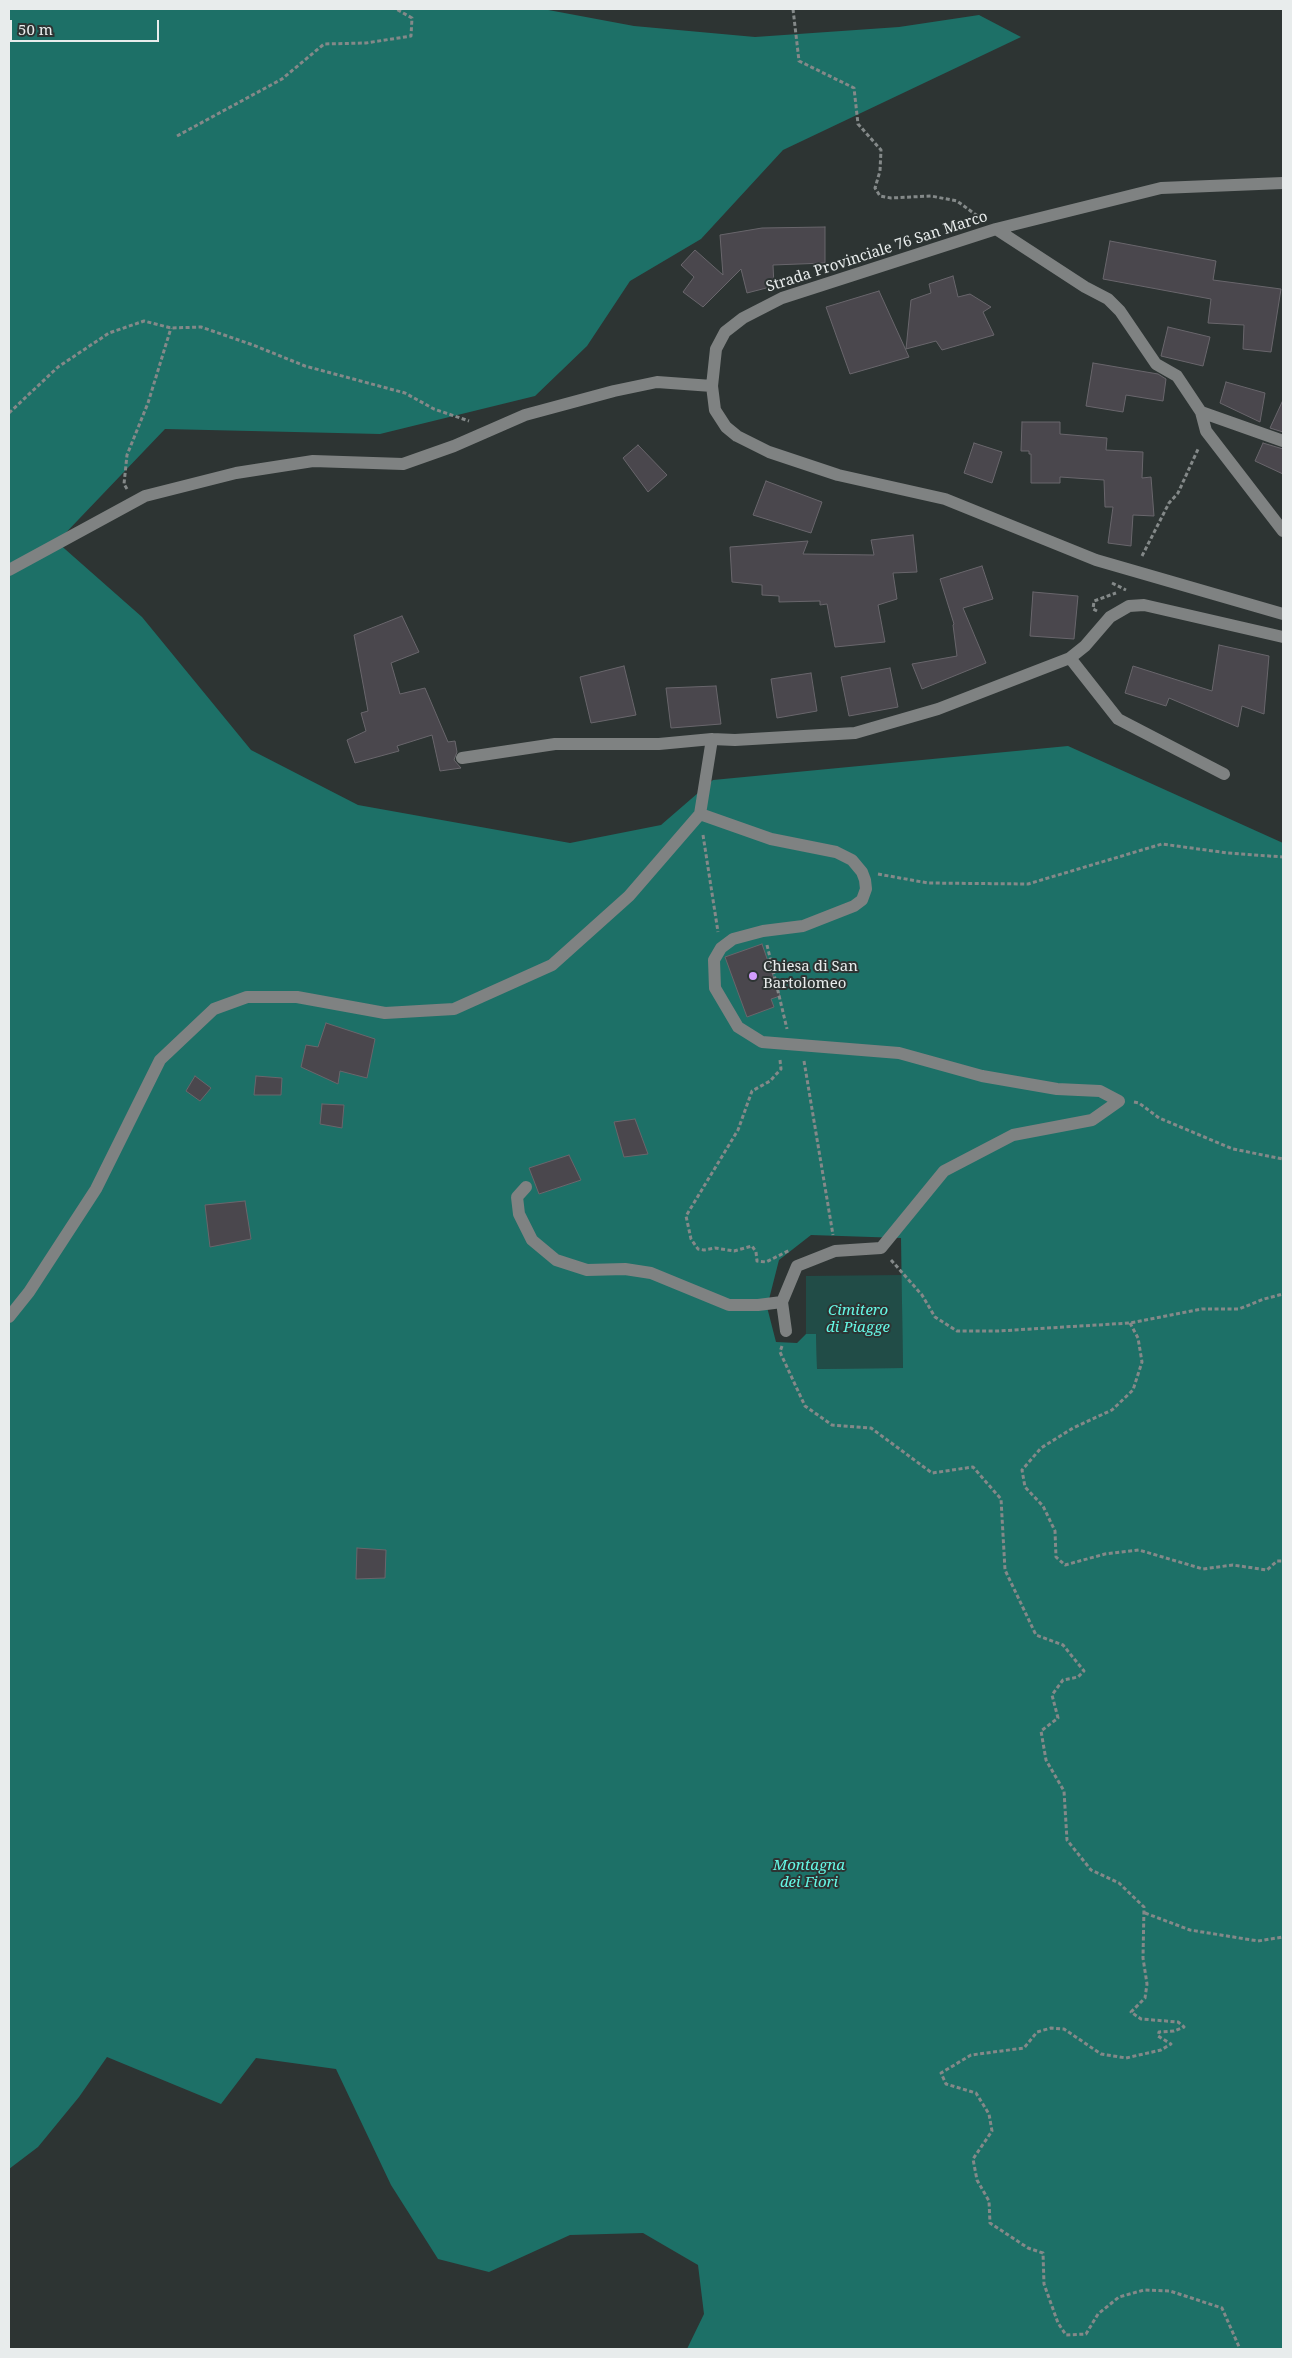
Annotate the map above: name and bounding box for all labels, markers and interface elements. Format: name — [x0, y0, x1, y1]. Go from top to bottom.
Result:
scale bar — [12, 10, 161, 42]
text: 50 m — [18, 19, 53, 39]
street label: Strada Provinciale 76 San Marco — [764, 208, 990, 296]
place label: Chiesa di San Bartolomeo — [763, 958, 858, 993]
marker: Chiesa di San Bartolomeo — [747, 970, 759, 982]
park label: Cimitero di Piagge — [826, 1302, 890, 1337]
park label: Montagna dei Fiori — [773, 1857, 845, 1892]

